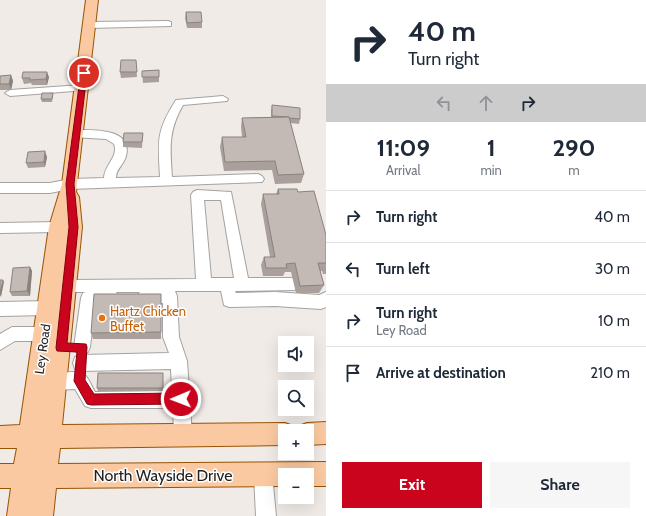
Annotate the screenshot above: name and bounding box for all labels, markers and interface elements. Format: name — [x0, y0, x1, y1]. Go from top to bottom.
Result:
text: 40 m — [408, 14, 476, 48]
icon: right — [342, 16, 394, 68]
text: Turn right — [408, 48, 479, 70]
pin — [67, 56, 101, 90]
icon: arrive — [73, 62, 95, 84]
icon: left — [433, 92, 455, 114]
icon: ahead — [475, 92, 497, 114]
icon: right — [517, 92, 539, 114]
text: 11:09 — [376, 133, 430, 162]
text: 1 — [487, 133, 496, 162]
text: 290 — [552, 133, 596, 162]
text: Arrival — [386, 162, 421, 178]
text: min — [480, 162, 502, 178]
text: m — [568, 162, 580, 178]
icon: right — [342, 206, 364, 228]
text: Turn right — [376, 208, 437, 226]
text: 40 m — [594, 208, 630, 226]
icon: left — [342, 258, 364, 280]
text: Turn left — [376, 260, 430, 278]
text: 30 m — [595, 260, 630, 278]
place label: Hartz Chicken Buffet — [110, 303, 186, 334]
text: Turn right — [376, 304, 437, 322]
icon: right — [342, 310, 364, 332]
text: 10 m — [598, 312, 630, 330]
marker: Hartz Chicken Buffet — [97, 313, 107, 323]
text: Ley Road — [376, 322, 427, 338]
street label: Ley Road — [31, 323, 53, 375]
map controls — [278, 336, 314, 504]
button: sound — [278, 336, 314, 372]
icon: arrive — [342, 362, 364, 384]
text: Arrive at destination — [376, 364, 506, 382]
text: 210 m — [590, 364, 630, 382]
position arrow — [160, 378, 202, 420]
button: search — [278, 380, 314, 416]
button: + — [278, 424, 314, 460]
button: Exit — [342, 462, 482, 508]
button: Share — [490, 462, 630, 508]
street label: North Wayside Drive — [93, 466, 233, 485]
button: − — [278, 468, 314, 504]

